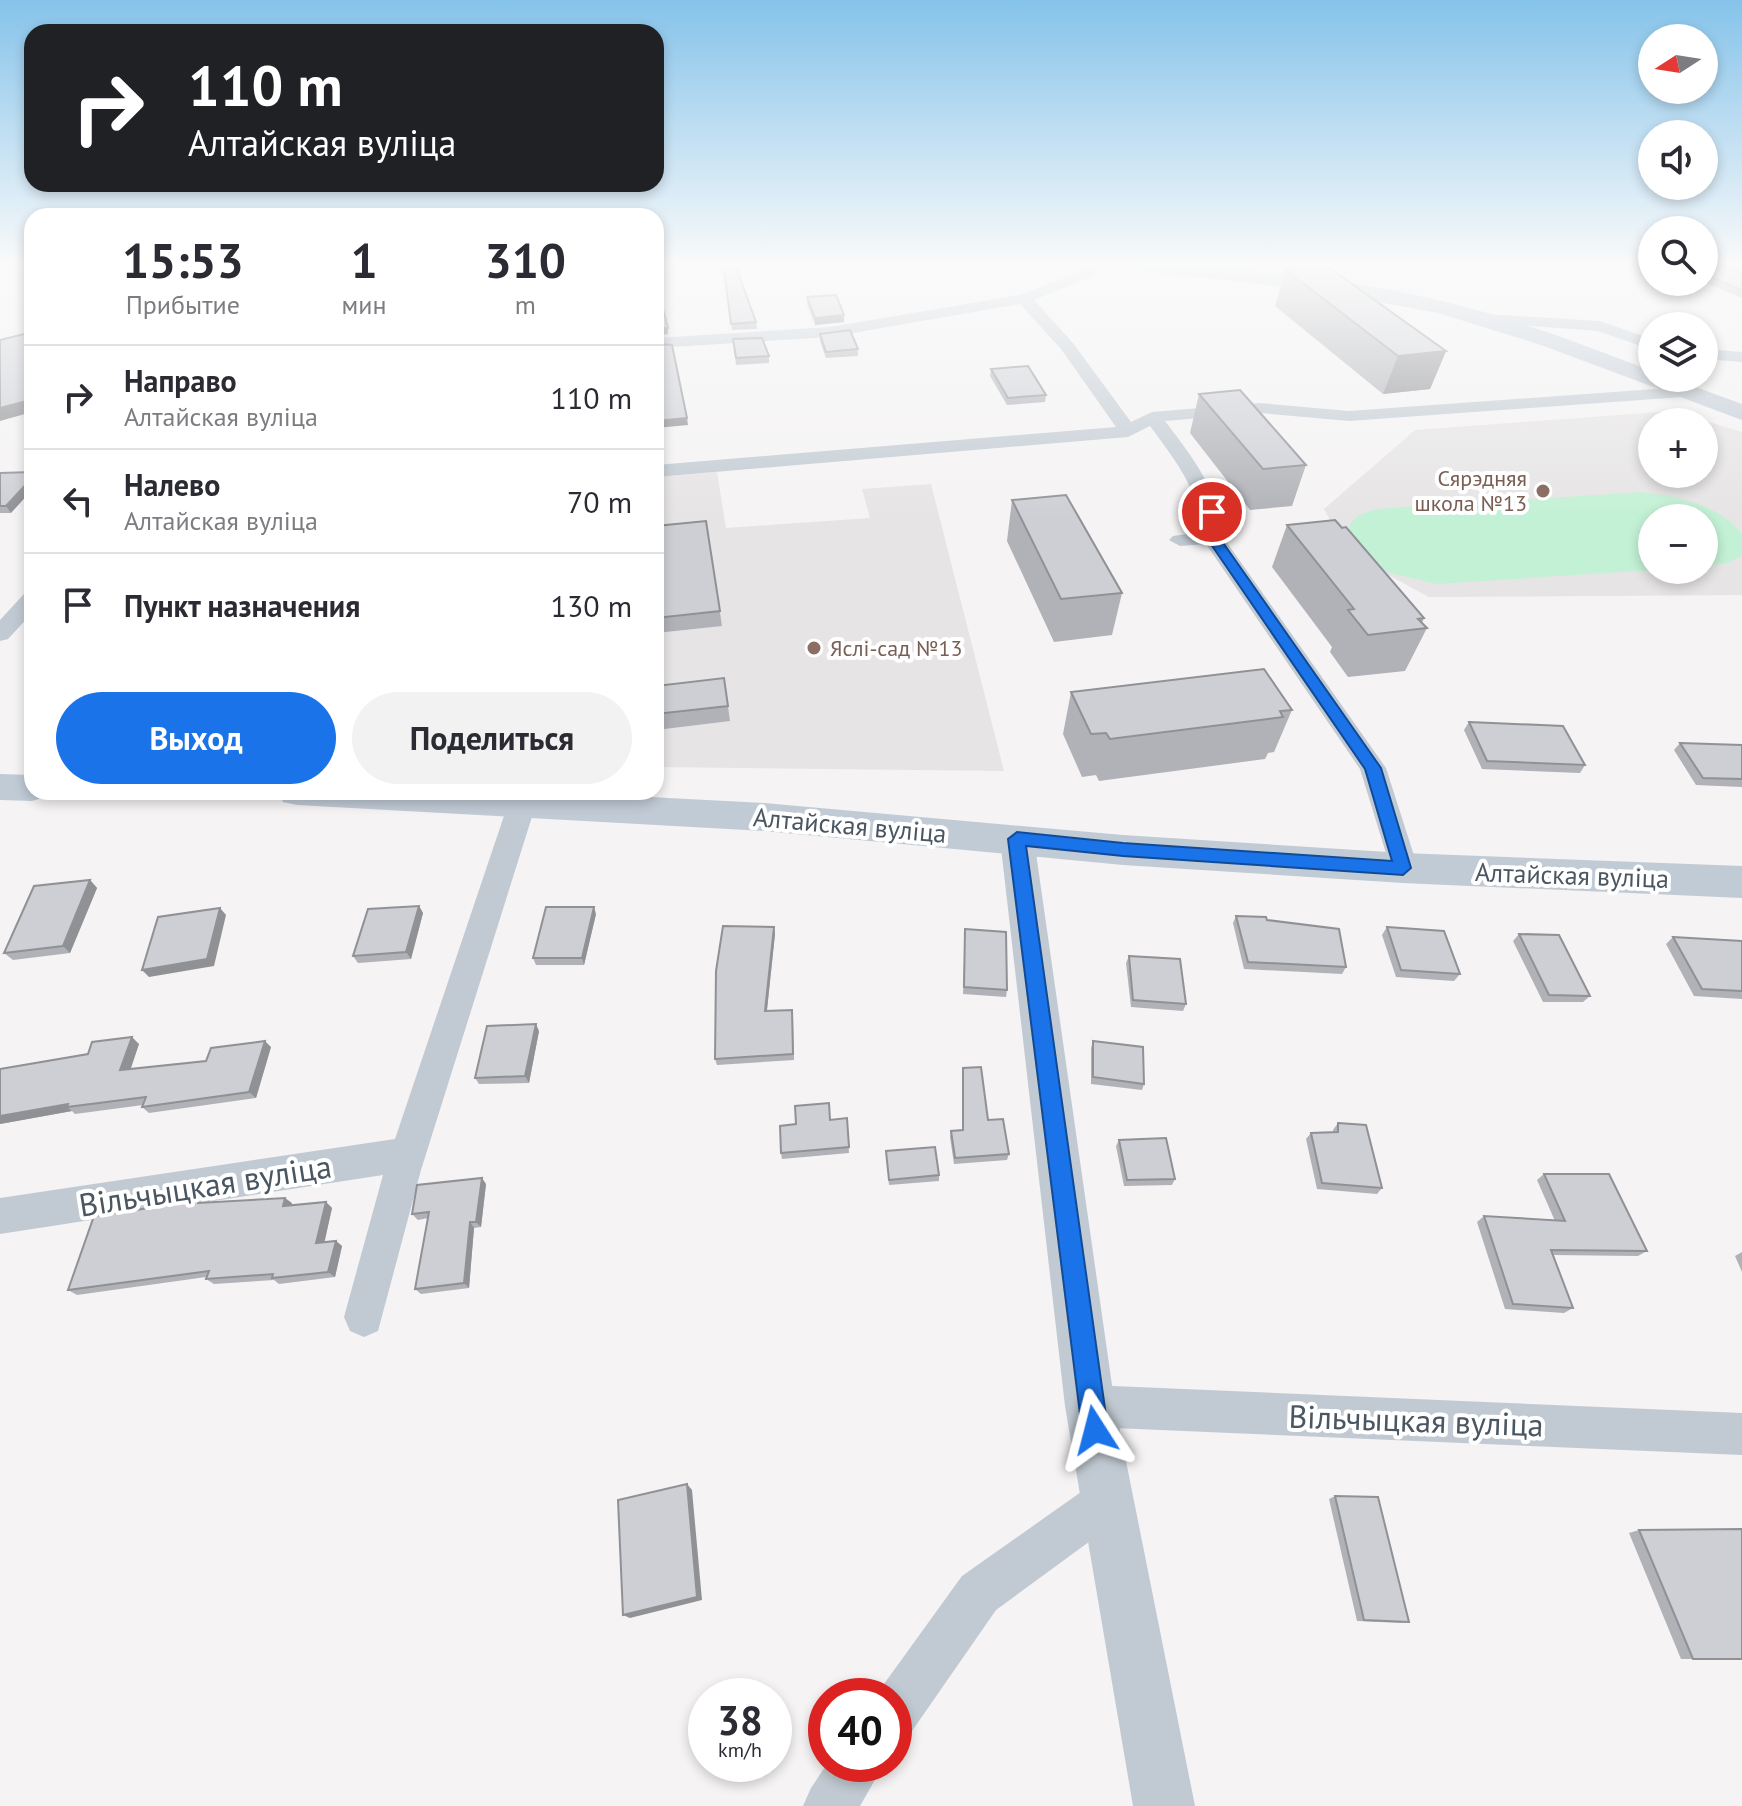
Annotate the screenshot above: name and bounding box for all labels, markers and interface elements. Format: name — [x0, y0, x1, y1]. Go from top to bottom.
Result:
north arrow — [1638, 24, 1718, 104]
map controls — [1638, 24, 1718, 584]
text: 110 m — [188, 49, 343, 121]
icon: right — [56, 56, 160, 160]
text: Алтайская вуліца — [188, 119, 456, 166]
button: sound — [1638, 120, 1718, 200]
button: search — [1638, 216, 1718, 296]
text: 15:53 — [122, 229, 244, 291]
text: 1 — [350, 229, 378, 291]
text: 310 — [484, 229, 566, 291]
text: Прибытие — [126, 288, 240, 321]
text: мин — [342, 288, 387, 321]
text: m — [515, 288, 536, 321]
button: layers — [1638, 312, 1718, 392]
text: Направо — [124, 361, 237, 400]
icon: right — [56, 375, 100, 419]
text: 110 m — [551, 378, 632, 417]
text: Алтайская вуліца — [124, 400, 318, 433]
button: + — [1638, 408, 1718, 488]
place label: Сярэдняя школа №13 — [1415, 464, 1527, 517]
text: Налево — [124, 465, 220, 504]
pin — [1178, 478, 1246, 546]
icon: left — [56, 479, 100, 523]
text: 70 m — [567, 482, 632, 521]
marker: Сярэдняя школа №13 — [1534, 482, 1552, 500]
icon: arrive — [1190, 490, 1234, 534]
text: Алтайская вуліца — [124, 504, 318, 537]
button: − — [1638, 504, 1718, 584]
icon: arrive — [56, 583, 100, 627]
text: Пункт назначения — [124, 586, 360, 625]
text: 130 m — [551, 586, 632, 625]
place label: Яслі-сад №13 — [830, 634, 962, 662]
marker: Яслі-сад №13 — [805, 639, 823, 657]
button: Выход — [56, 692, 336, 784]
button: Поделиться — [352, 692, 632, 784]
street label: Алтайская вуліца — [752, 800, 948, 850]
street label: Алтайская вуліца — [1475, 855, 1669, 895]
street label: Вільчыцкая вуліца — [76, 1144, 334, 1226]
position arrow — [1053, 1388, 1137, 1472]
street label: Вільчыцкая вуліца — [1288, 1395, 1544, 1445]
speed limit sign: 40 — [808, 1678, 912, 1782]
text: 38 — [717, 1694, 763, 1746]
text: km/h — [718, 1737, 762, 1763]

